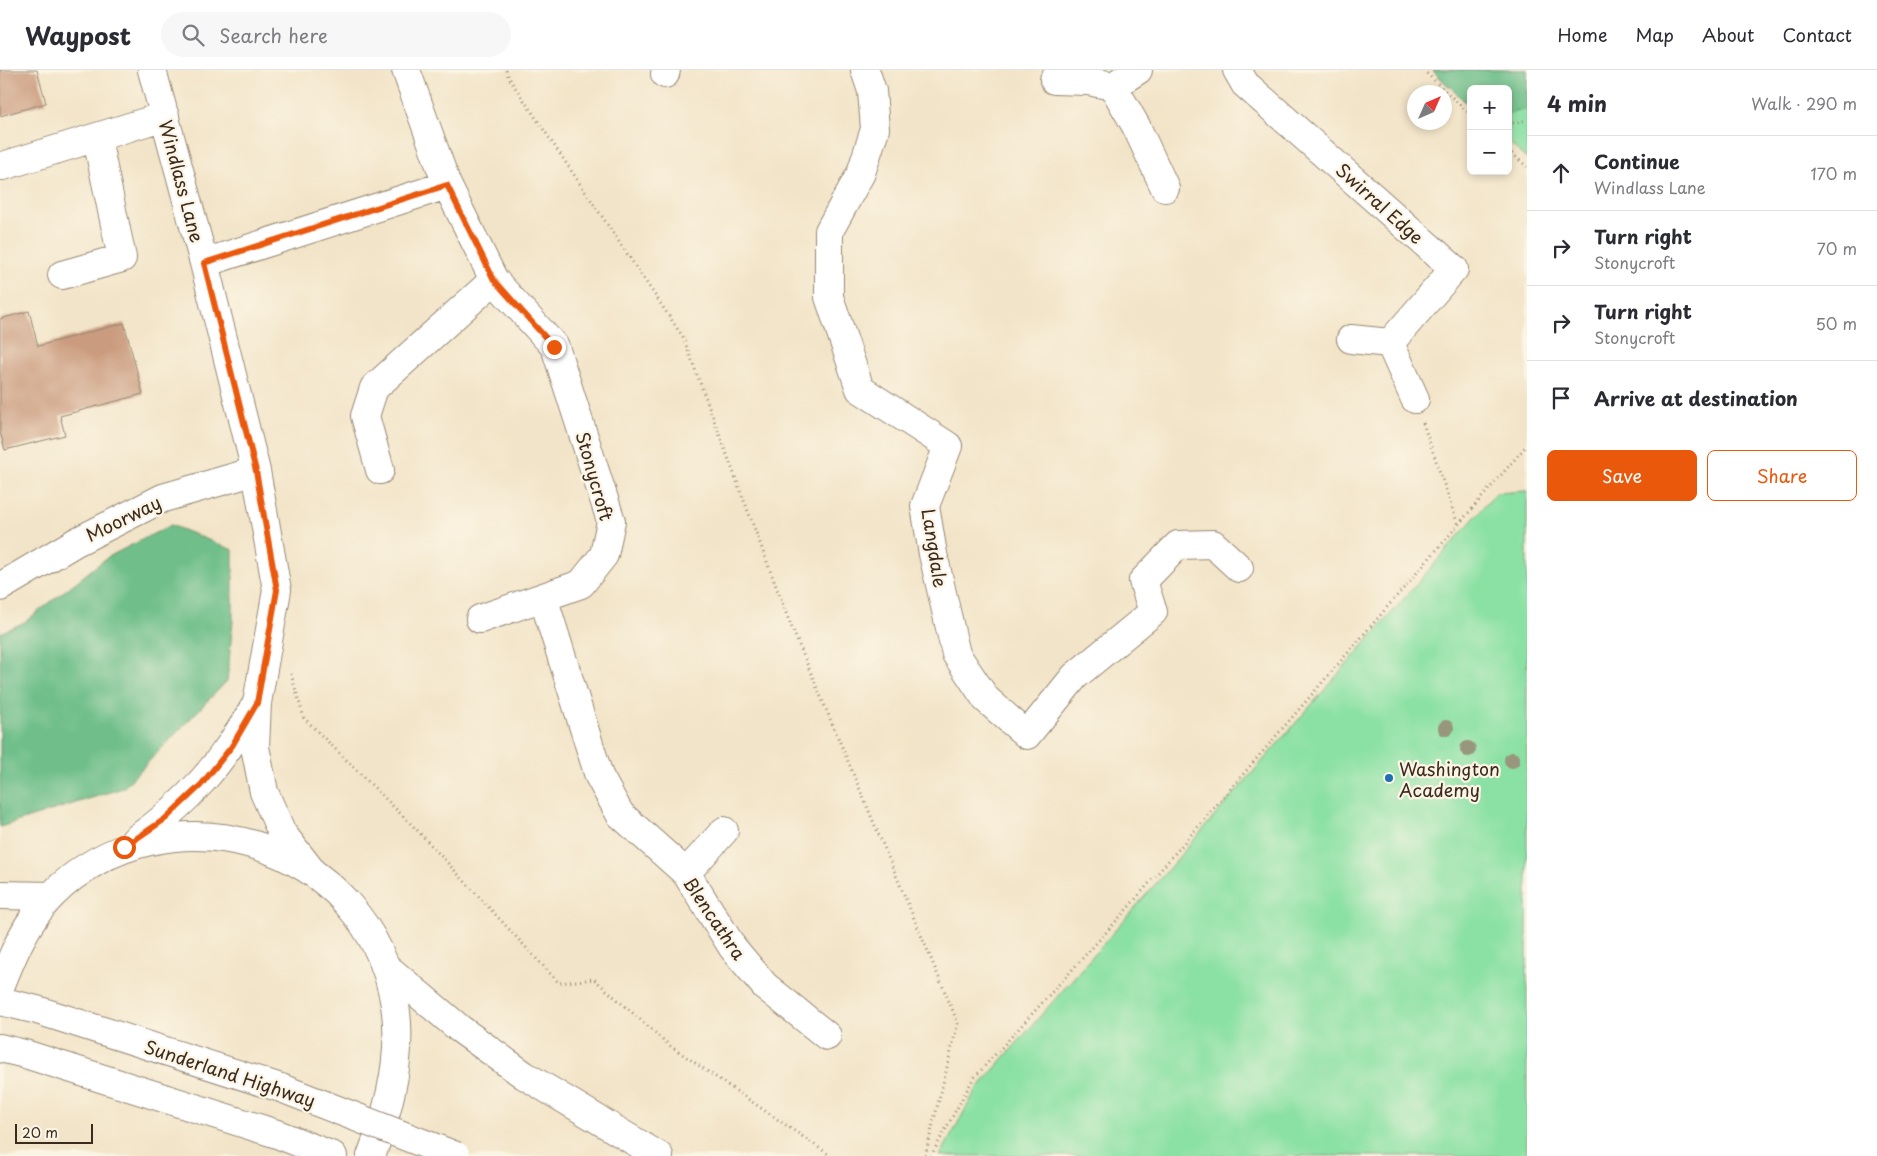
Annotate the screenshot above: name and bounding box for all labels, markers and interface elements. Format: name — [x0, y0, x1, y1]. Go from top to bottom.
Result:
search box — [161, 12, 511, 57]
text: Waypost — [25, 17, 131, 53]
icon: search — [179, 21, 207, 49]
text: Search here — [219, 21, 328, 49]
text: Home — [1557, 21, 1607, 48]
text: Map — [1635, 21, 1674, 48]
text: About — [1702, 21, 1754, 48]
text: Contact — [1782, 21, 1852, 48]
north arrow — [1407, 85, 1452, 130]
map controls — [1467, 85, 1512, 175]
button: + — [1467, 85, 1512, 130]
text: 4 min — [1547, 87, 1607, 119]
text: Walk · 290 m — [1751, 91, 1857, 115]
street label: Windlass Lane — [153, 117, 211, 245]
button: − — [1467, 130, 1512, 175]
text: Continue — [1594, 147, 1680, 175]
street label: Swirral Edge — [1330, 156, 1430, 250]
icon: ahead — [1547, 159, 1575, 187]
text: 170 m — [1811, 161, 1857, 185]
text: Windlass Lane — [1594, 175, 1706, 199]
text: Turn right — [1594, 222, 1692, 250]
icon: right — [1547, 234, 1575, 262]
text: 70 m — [1817, 236, 1857, 260]
text: Stonycroft — [1594, 250, 1675, 274]
text: Turn right — [1594, 297, 1692, 325]
icon: right — [1547, 309, 1575, 337]
text: 50 m — [1816, 311, 1857, 335]
text: Stonycroft — [1594, 325, 1675, 349]
route end — [543, 336, 566, 359]
icon: arrive — [1547, 384, 1575, 412]
text: Arrive at destination — [1594, 384, 1798, 412]
street label: Stonycroft — [569, 428, 621, 524]
button: Save — [1547, 450, 1697, 501]
button: Share — [1707, 450, 1857, 501]
street label: Moorway — [81, 488, 165, 548]
street label: Langdale — [915, 507, 955, 589]
place label: Washington Academy — [1399, 755, 1500, 803]
marker: Washington Academy — [1383, 772, 1395, 784]
route start — [113, 836, 136, 859]
street label: Blencathra — [677, 871, 753, 965]
street label: Sunderland Highway — [141, 1033, 319, 1113]
scale bar — [15, 1121, 92, 1144]
text: 20 m — [22, 1122, 58, 1143]

